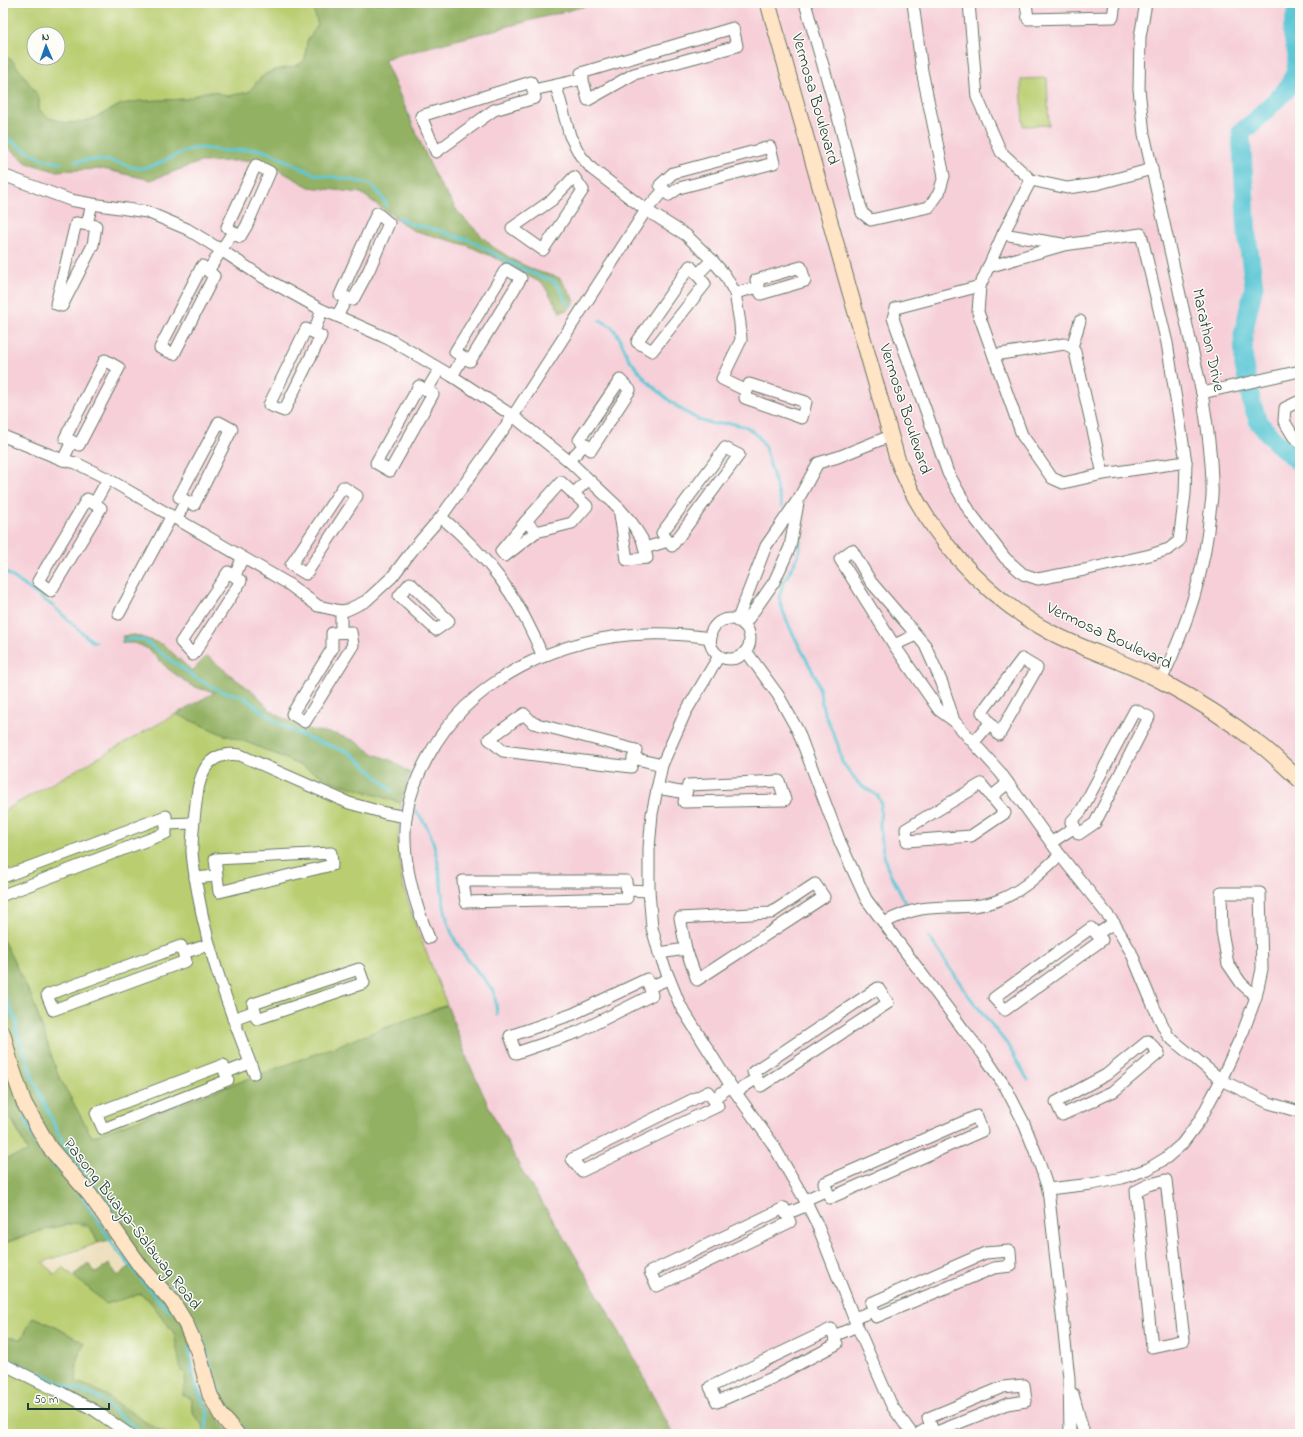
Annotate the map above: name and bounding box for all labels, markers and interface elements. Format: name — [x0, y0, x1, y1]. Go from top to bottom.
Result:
north arrow — [26, 26, 66, 66]
text: N — [42, 29, 50, 45]
street label: Vermosa Boulevard — [784, 29, 846, 168]
street label: Marathon Drive — [1185, 286, 1231, 394]
street label: Vermosa Boulevard — [872, 340, 938, 478]
street label: Vermosa Boulevard — [1041, 596, 1176, 676]
street label: Pasong Buaya-Salawag Road — [55, 1133, 208, 1317]
scale bar — [28, 1385, 109, 1411]
text: 50 m — [34, 1391, 58, 1409]

